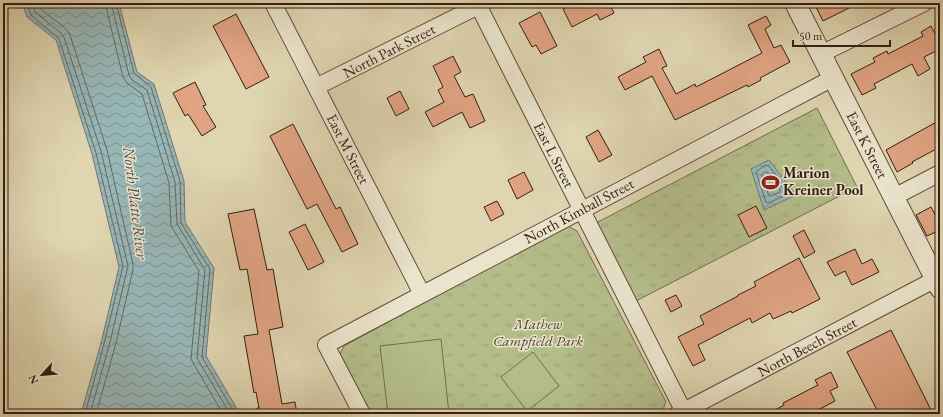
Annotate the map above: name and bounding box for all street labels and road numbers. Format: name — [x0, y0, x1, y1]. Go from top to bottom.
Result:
street label: North Park Street — [339, 19, 438, 82]
street label: East K Street — [842, 108, 893, 182]
street label: East M Street — [323, 111, 374, 187]
street label: East L Street — [530, 119, 579, 191]
street label: North Kimball Street — [520, 173, 637, 248]
street label: North Beech Street — [754, 312, 860, 381]

